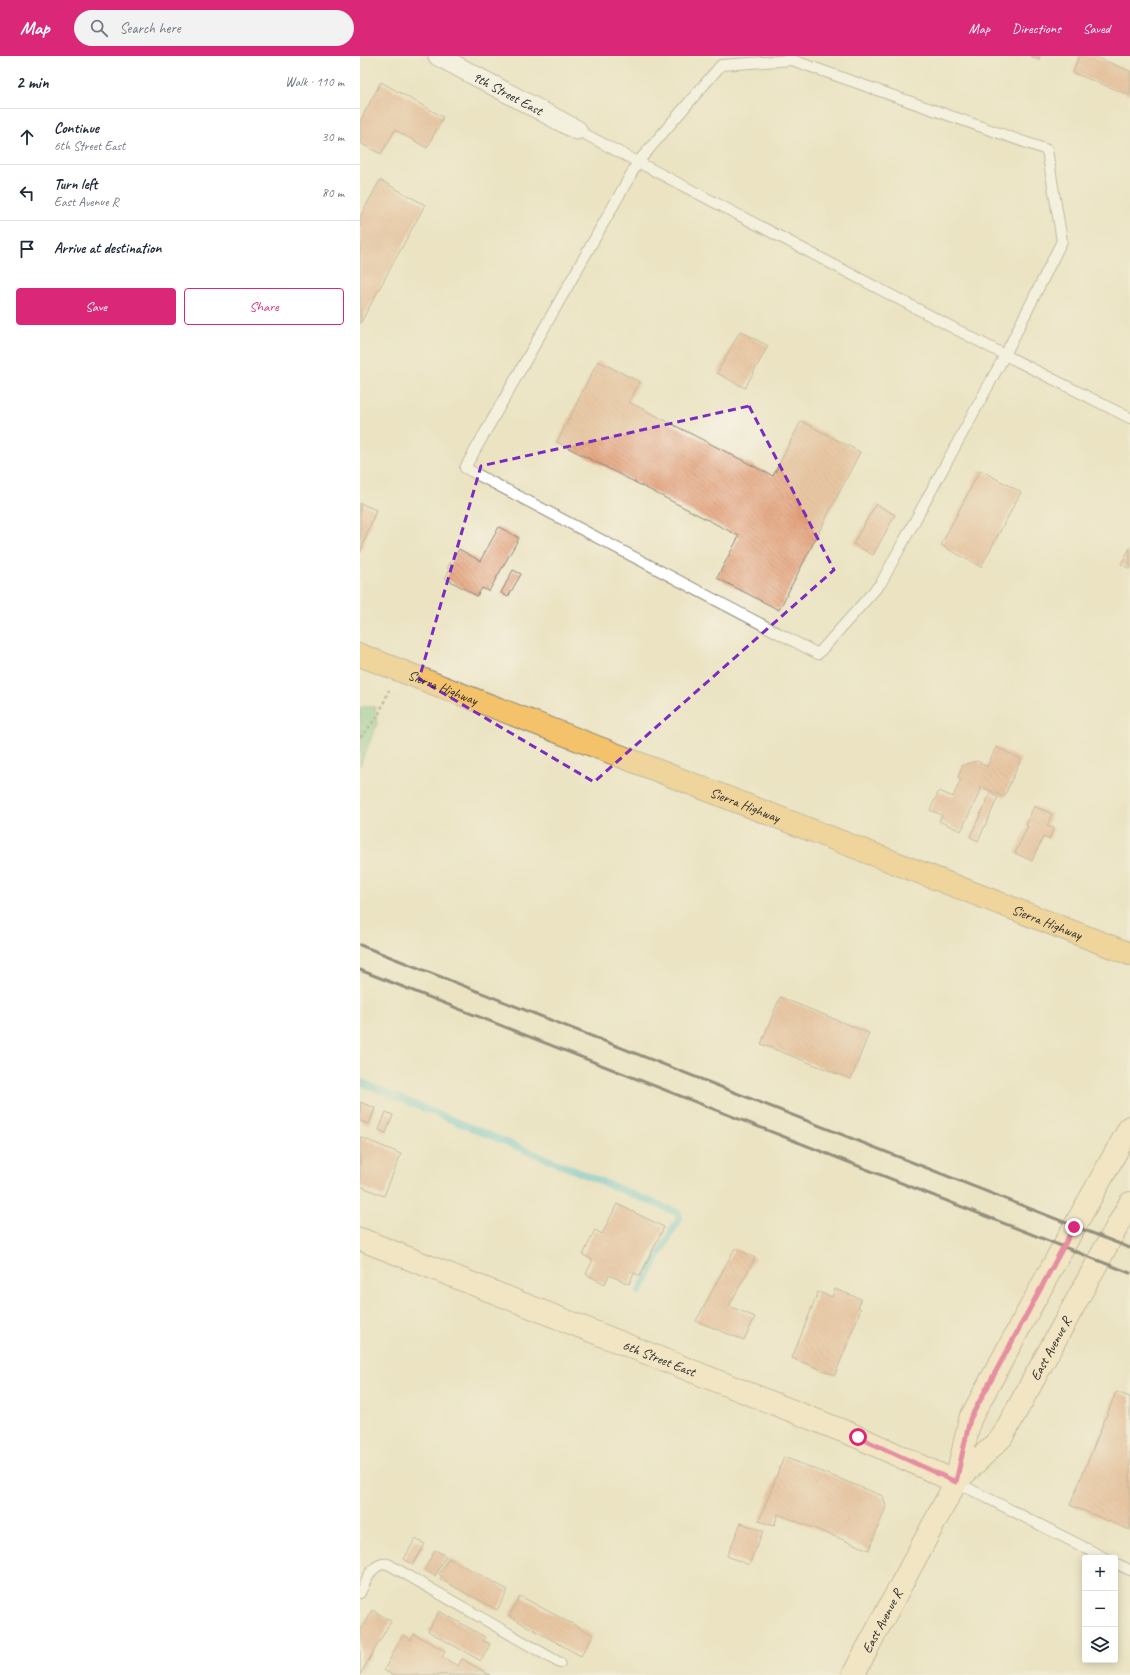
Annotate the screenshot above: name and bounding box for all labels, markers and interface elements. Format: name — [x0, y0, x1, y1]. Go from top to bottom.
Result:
search box — [74, 10, 354, 46]
text: Map — [20, 16, 50, 40]
icon: search — [88, 17, 110, 39]
text: Search here — [120, 19, 181, 38]
text: Map — [969, 20, 990, 37]
text: Directions — [1012, 20, 1061, 37]
text: Saved — [1083, 20, 1110, 37]
street label: 9th Street East — [470, 68, 547, 119]
text: 2 min — [16, 72, 49, 93]
text: Walk · 110 m — [285, 74, 344, 90]
text: Continue — [54, 119, 99, 138]
icon: ahead — [16, 126, 38, 148]
text: 30 m — [322, 129, 344, 145]
text: 6th Street East — [54, 138, 125, 154]
text: Turn left — [54, 175, 97, 194]
icon: left — [16, 182, 38, 204]
text: 80 m — [322, 185, 344, 201]
text: East Avenue R — [54, 194, 119, 210]
icon: arrive — [16, 238, 38, 260]
text: Arrive at destination — [54, 239, 161, 258]
button: Save — [16, 288, 176, 325]
button: Share — [184, 288, 344, 325]
street label: Sierra Highway — [406, 666, 481, 709]
street label: Sierra Highway — [708, 783, 783, 826]
street label: Sierra Highway — [1010, 901, 1085, 943]
route end — [1065, 1218, 1083, 1236]
street label: East Avenue R — [1026, 1313, 1075, 1383]
street label: 6th Street East — [620, 1336, 699, 1381]
route start — [849, 1428, 867, 1446]
map controls — [1082, 1555, 1118, 1663]
button: + — [1082, 1555, 1118, 1591]
street label: East Avenue R — [858, 1585, 906, 1656]
button: − — [1082, 1591, 1118, 1627]
button: layers — [1082, 1627, 1118, 1663]

